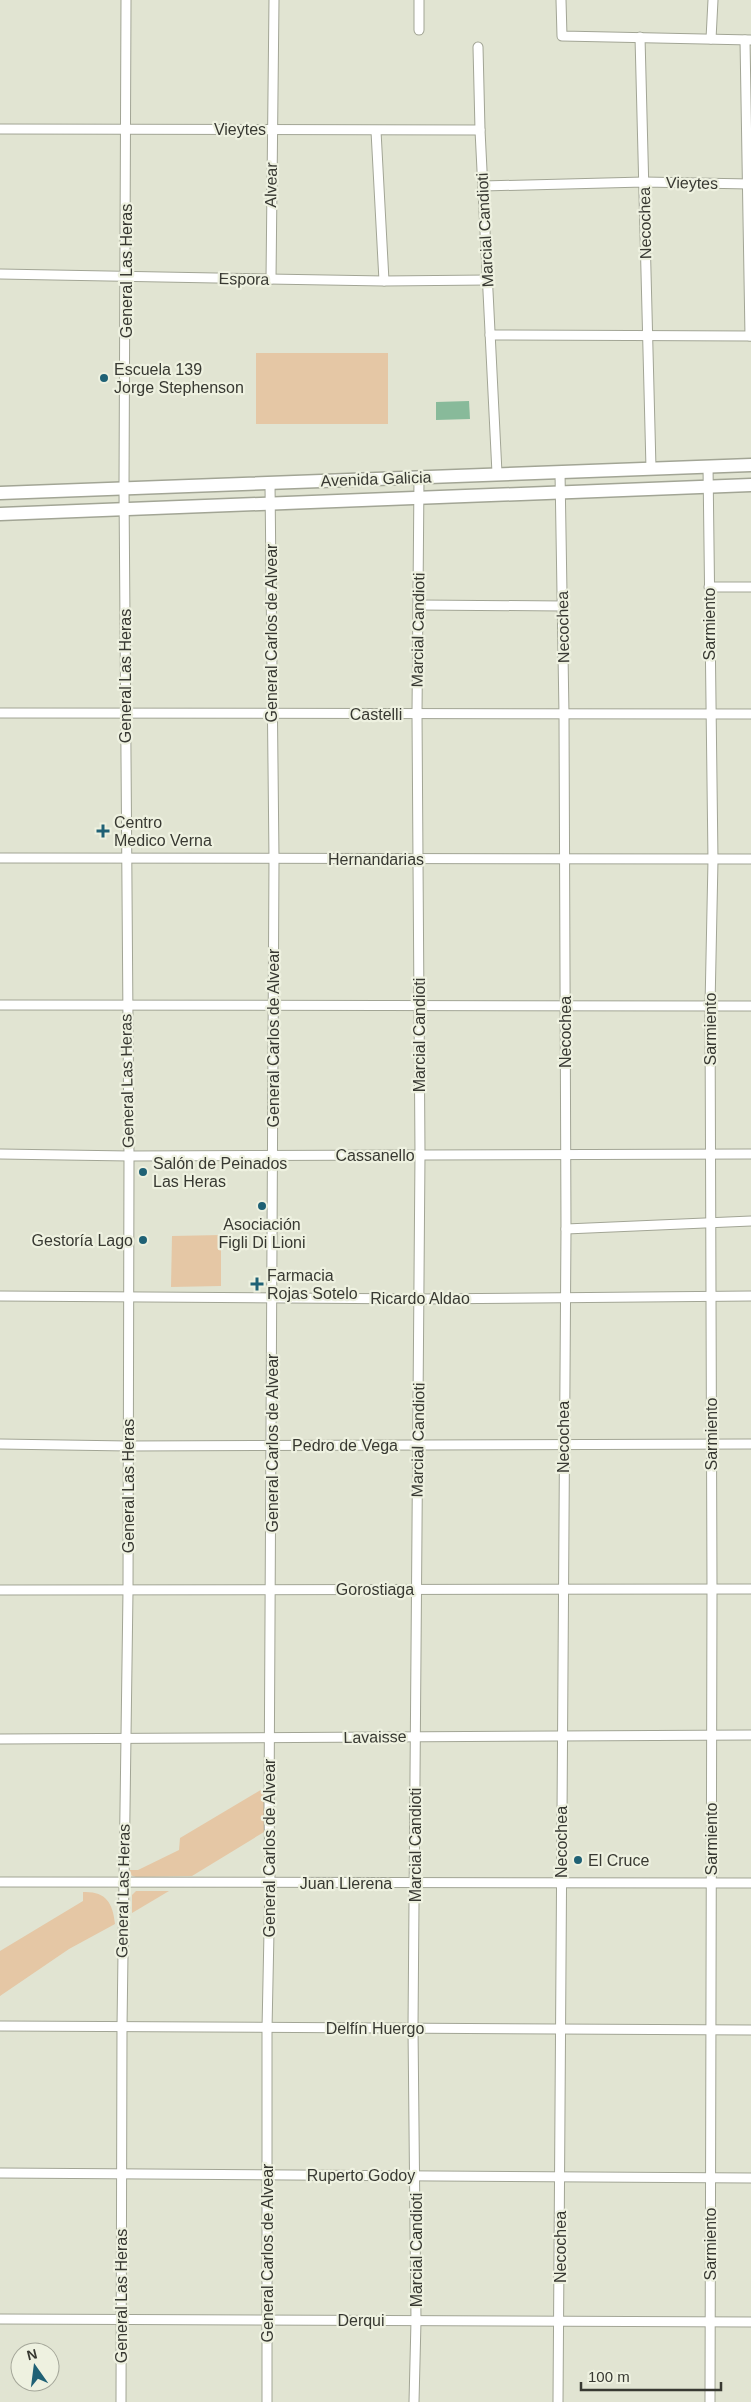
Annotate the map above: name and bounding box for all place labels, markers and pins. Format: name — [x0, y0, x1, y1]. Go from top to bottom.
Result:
place label: Escuela 139 Jorge Stephenson — [114, 361, 244, 396]
marker: Escuela 139 Jorge Stephenson — [98, 372, 110, 384]
place label: Centro Medico Verna — [114, 814, 212, 849]
marker: Centro Medico Verna — [96, 824, 110, 838]
place label: Salón de Peinados Las Heras — [153, 1155, 287, 1190]
marker: Salón de Peinados Las Heras — [137, 1166, 149, 1178]
marker: Asociación Figli Di Lioni — [256, 1200, 268, 1212]
place label: Asociación Figli Di Lioni — [218, 1216, 306, 1251]
place label: Gestoría Lago — [32, 1232, 133, 1249]
marker: Gestoría Lago — [137, 1234, 149, 1246]
place label: Farmacia Rojas Sotelo — [267, 1267, 358, 1302]
marker: Farmacia Rojas Sotelo — [251, 1278, 263, 1290]
place label: El Cruce — [588, 1852, 649, 1869]
marker: El Cruce — [572, 1854, 584, 1866]

